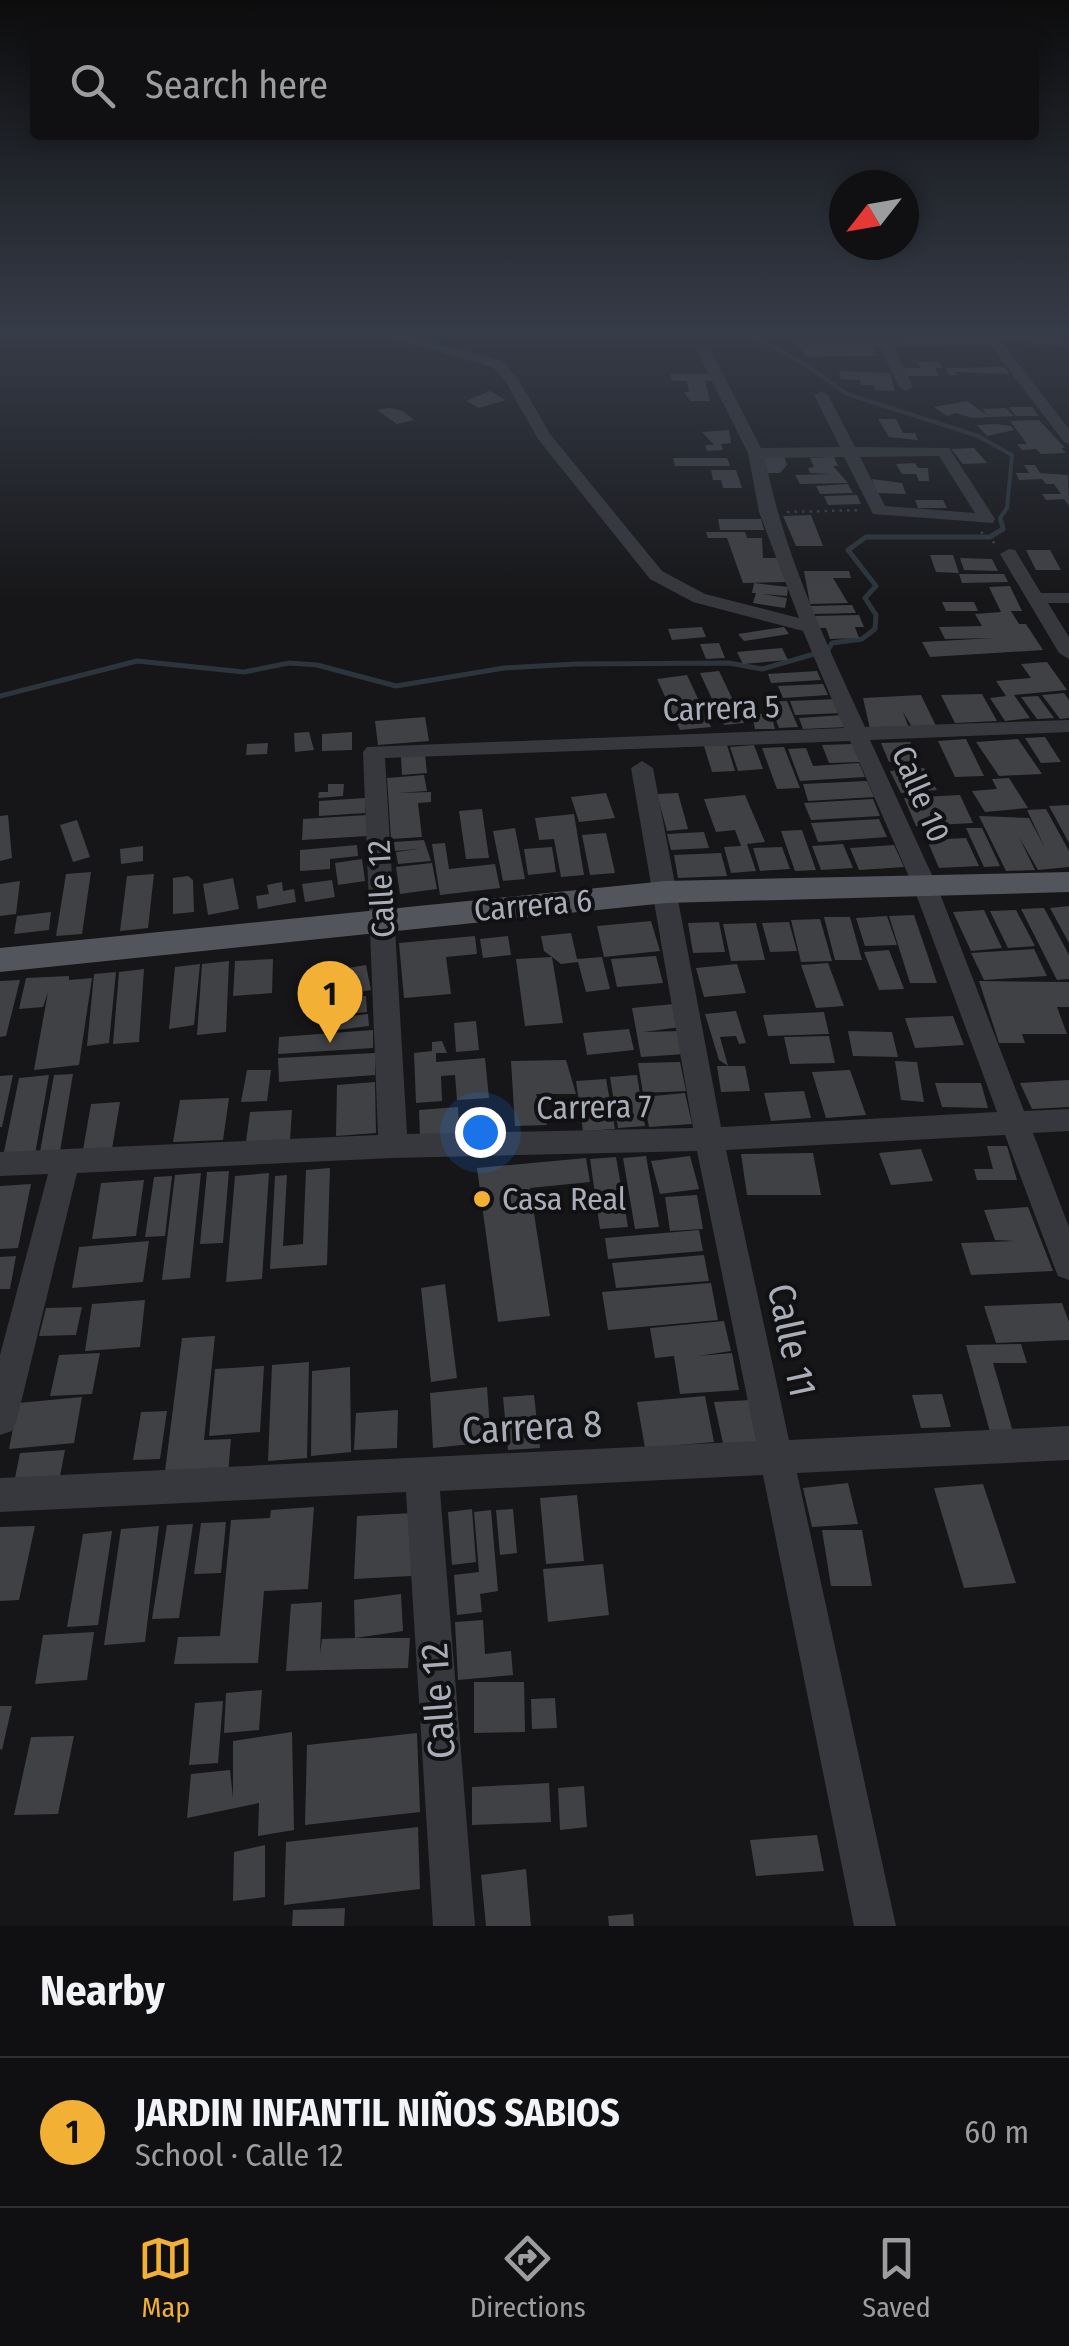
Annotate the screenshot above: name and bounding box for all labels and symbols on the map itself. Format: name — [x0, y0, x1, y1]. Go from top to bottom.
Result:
north arrow — [829, 170, 919, 260]
street label: Carrera 5 — [662, 687, 780, 729]
street label: Calle 10 — [884, 740, 958, 848]
street label: Calle 12 — [359, 839, 403, 939]
street label: Carrera 6 — [473, 881, 593, 929]
pin: 1 — [298, 960, 362, 1043]
street label: Carrera 7 — [536, 1087, 652, 1127]
your location — [455, 1107, 506, 1158]
place label: Casa Real — [502, 1180, 626, 1218]
marker: Casa Real — [471, 1188, 493, 1210]
street label: Calle 11 — [758, 1280, 826, 1400]
street label: Carrera 8 — [461, 1400, 603, 1454]
street label: Calle 12 — [411, 1641, 465, 1761]

